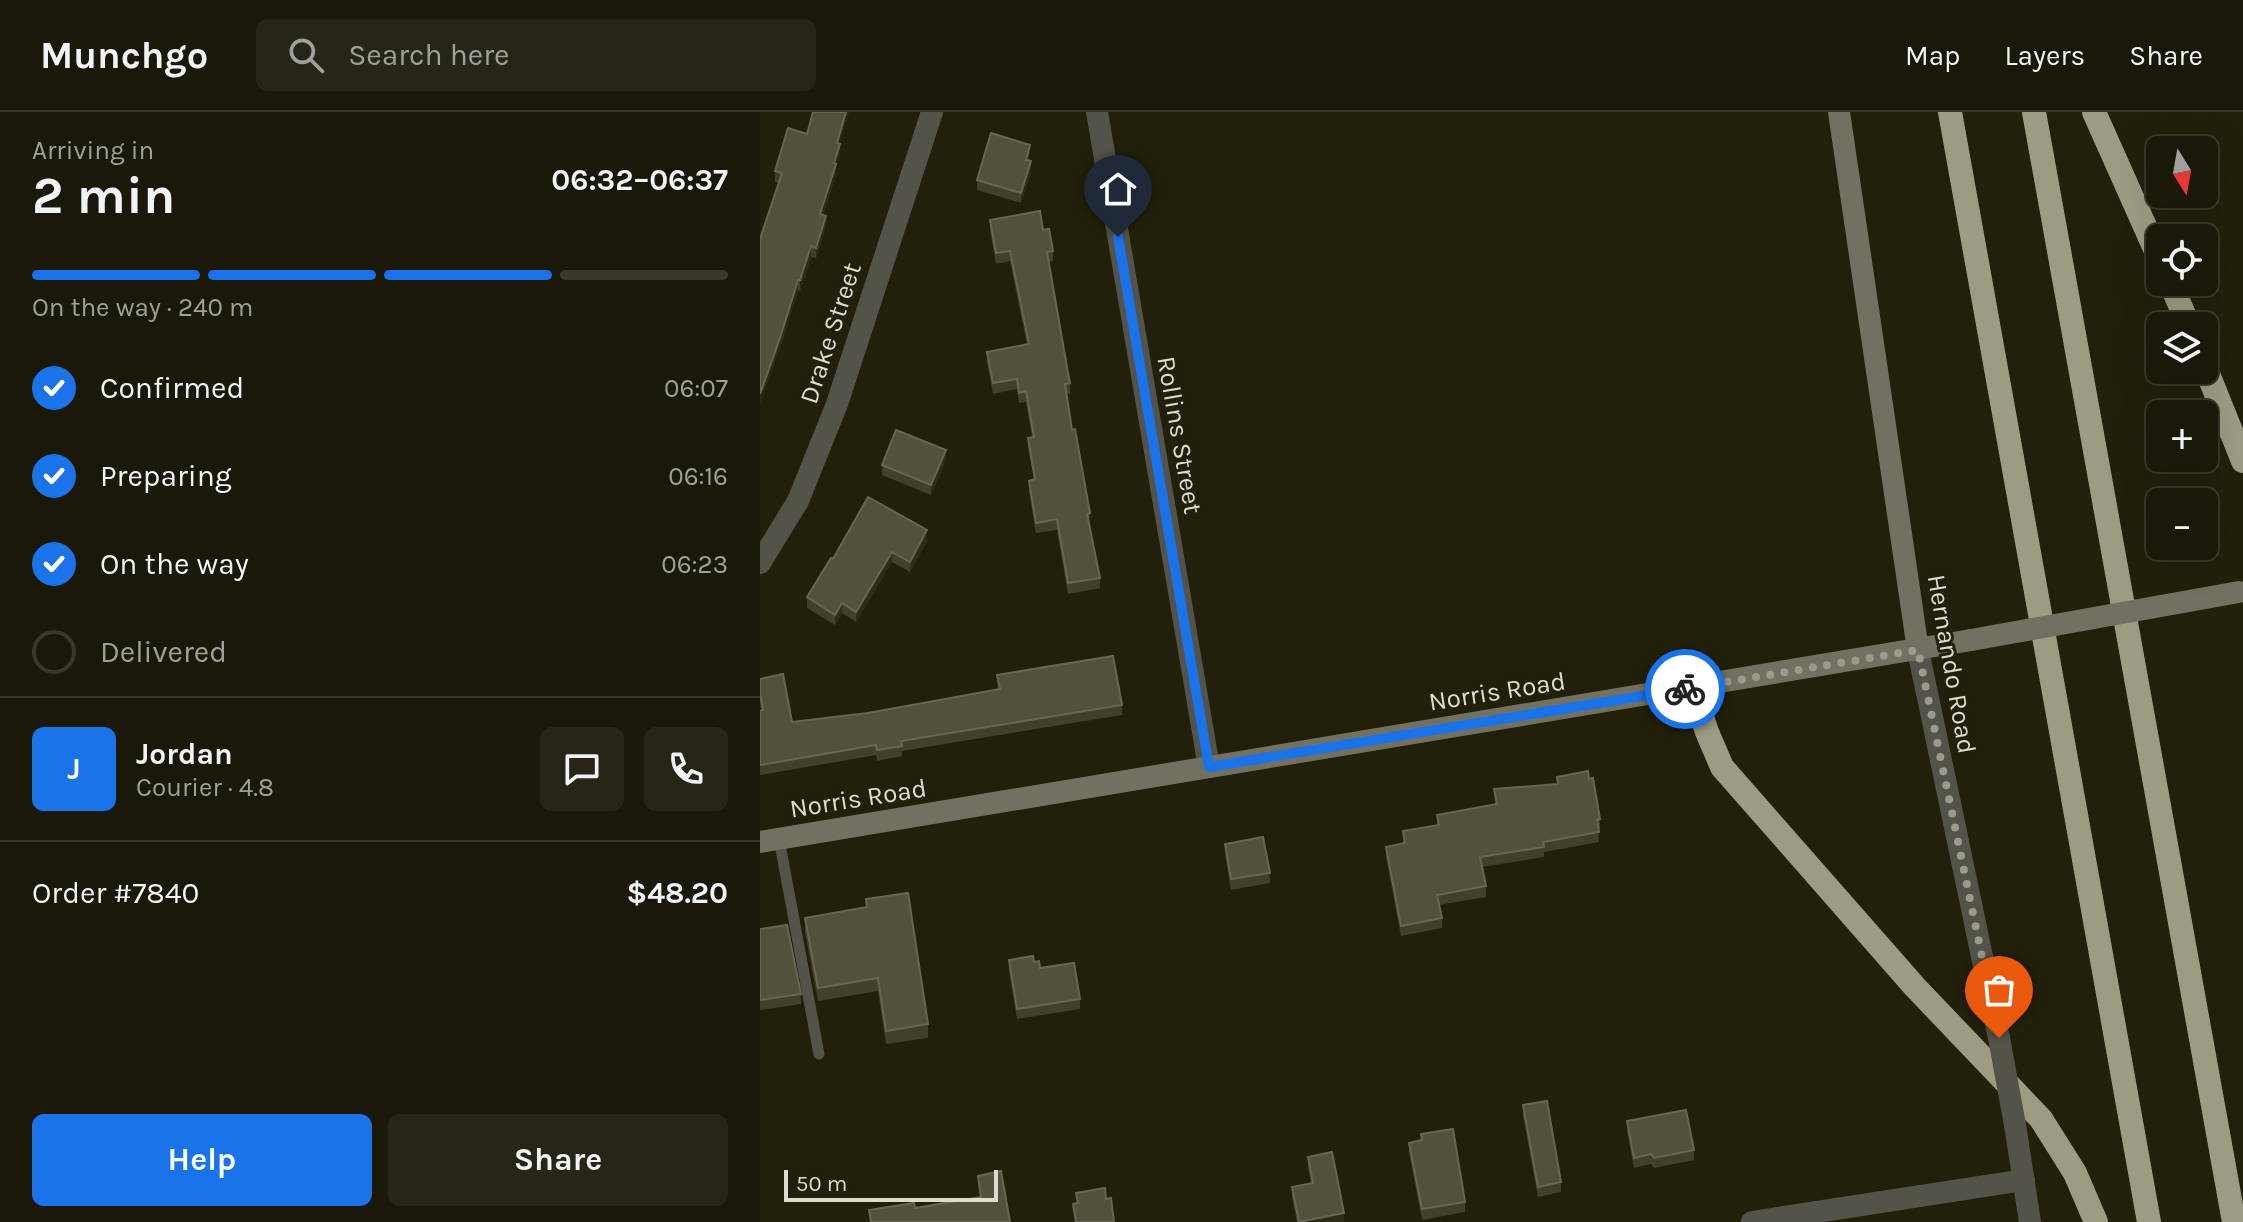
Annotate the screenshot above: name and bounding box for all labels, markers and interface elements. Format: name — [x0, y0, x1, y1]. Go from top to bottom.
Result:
search box — [256, 19, 816, 91]
text: Munchgo — [40, 33, 208, 78]
icon: search — [284, 33, 328, 77]
text: Search here — [348, 37, 510, 73]
text: Map — [1905, 39, 1960, 72]
text: Layers — [2004, 39, 2085, 72]
text: Share — [2129, 39, 2203, 72]
text: Arriving in — [32, 135, 154, 166]
north arrow — [2146, 136, 2218, 208]
map controls — [2146, 136, 2218, 560]
pin — [1084, 155, 1152, 237]
text: 06:32–06:37 — [551, 162, 728, 198]
text: 2 min — [32, 165, 175, 226]
icon: home — [1096, 167, 1140, 211]
button: locate — [2146, 224, 2218, 296]
street label: Drake Street — [793, 259, 868, 408]
text: On the way · 240 m — [32, 292, 253, 323]
button: layers — [2146, 312, 2218, 384]
street label: Rollins Street — [1150, 354, 1209, 516]
icon: check — [32, 366, 76, 410]
text: Confirmed — [100, 370, 244, 406]
text: 06:07 — [664, 373, 728, 404]
button: + — [2146, 400, 2218, 472]
icon: check — [32, 454, 76, 498]
text: Preparing — [100, 458, 232, 494]
text: 06:16 — [668, 461, 728, 492]
button: − — [2146, 488, 2218, 560]
icon: check — [32, 542, 76, 586]
text: On the way — [100, 546, 249, 582]
text: 06:23 — [661, 549, 728, 580]
street label: Hernando Road — [1920, 572, 1983, 756]
text: Delivered — [100, 634, 227, 670]
courier — [1645, 649, 1725, 729]
street label: Norris Road — [1426, 665, 1568, 718]
icon: bike — [1663, 667, 1707, 711]
button: chat — [540, 727, 624, 811]
button: phone — [644, 727, 728, 811]
text: Jordan — [136, 736, 233, 772]
text: J — [67, 751, 81, 787]
text: Courier · 4.8 — [136, 772, 274, 803]
street label: Norris Road — [787, 772, 929, 825]
text: Order #7840 — [32, 875, 199, 911]
text: $48.20 — [627, 875, 728, 911]
pin — [1965, 956, 2033, 1038]
icon: bag — [1977, 968, 2021, 1012]
button: Help — [32, 1114, 372, 1206]
button: Share — [388, 1114, 728, 1206]
scale bar — [784, 1166, 998, 1202]
text: 50 m — [796, 1171, 847, 1197]

